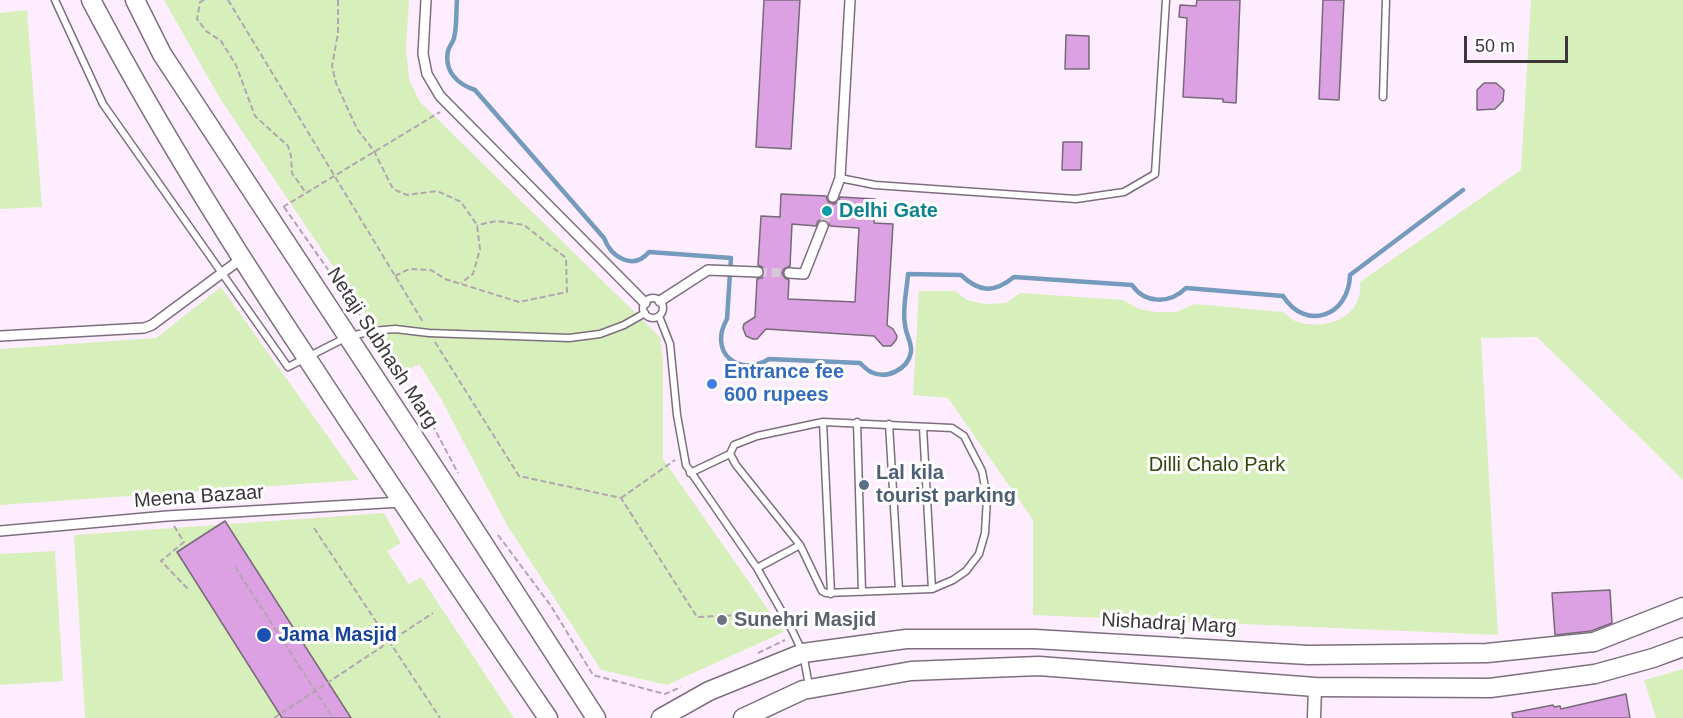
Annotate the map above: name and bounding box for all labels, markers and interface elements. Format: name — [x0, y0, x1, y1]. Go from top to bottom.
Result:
scale bar — [1467, 24, 1570, 62]
text: 50 m — [1475, 36, 1515, 56]
place label: Delhi Gate — [839, 199, 938, 223]
marker: Delhi Gate — [820, 204, 834, 218]
street label: Netaji Subhash Marg — [321, 263, 443, 433]
place label: Entrance fee 600 rupees — [724, 360, 844, 407]
marker: Entrance fee 600 rupees — [705, 377, 719, 391]
park label: Dilli Chalo Park — [1149, 453, 1285, 477]
place label: Lal kila tourist parking — [876, 461, 1016, 508]
marker: Lal kila tourist parking — [857, 478, 871, 492]
street label: Meena Bazaar — [133, 480, 265, 514]
place label: Sunehri Masjid — [734, 608, 876, 632]
street label: Nishadraj Marg — [1101, 608, 1237, 640]
marker: Sunehri Masjid — [715, 613, 729, 627]
place label: Jama Masjid — [278, 623, 397, 647]
marker: Jama Masjid — [255, 626, 273, 644]

